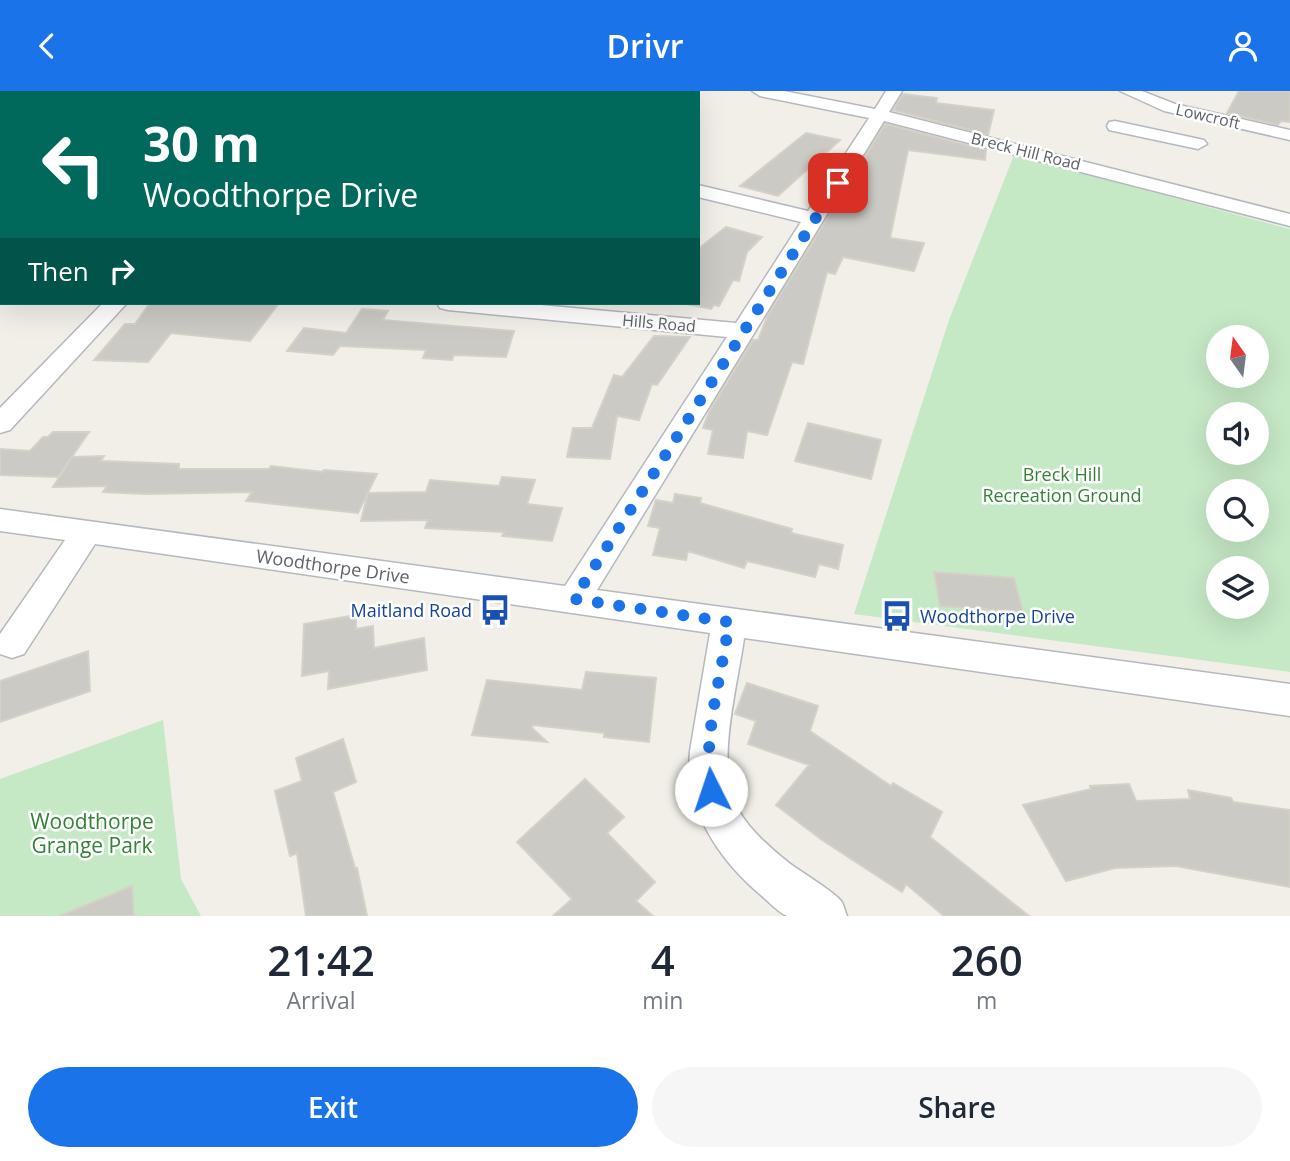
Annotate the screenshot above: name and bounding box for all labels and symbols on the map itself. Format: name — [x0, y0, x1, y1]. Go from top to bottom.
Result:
street label: Lowcroft — [1174, 98, 1243, 134]
street label: Breck Hill Road — [969, 127, 1083, 175]
pin — [808, 153, 868, 213]
street label: Hills Road — [621, 309, 697, 337]
north arrow — [1206, 325, 1269, 389]
park label: Breck Hill Recreation Ground — [982, 462, 1142, 507]
street label: Woodthorpe Drive — [255, 543, 411, 589]
bus stop icon: Maitland Road — [478, 593, 512, 627]
place label: Maitland Road — [351, 598, 472, 622]
bus stop icon: Woodthorpe Drive — [880, 599, 914, 633]
place label: Woodthorpe Drive — [920, 604, 1075, 628]
position arrow — [674, 753, 748, 827]
park label: Woodthorpe Grange Park — [30, 807, 154, 859]

